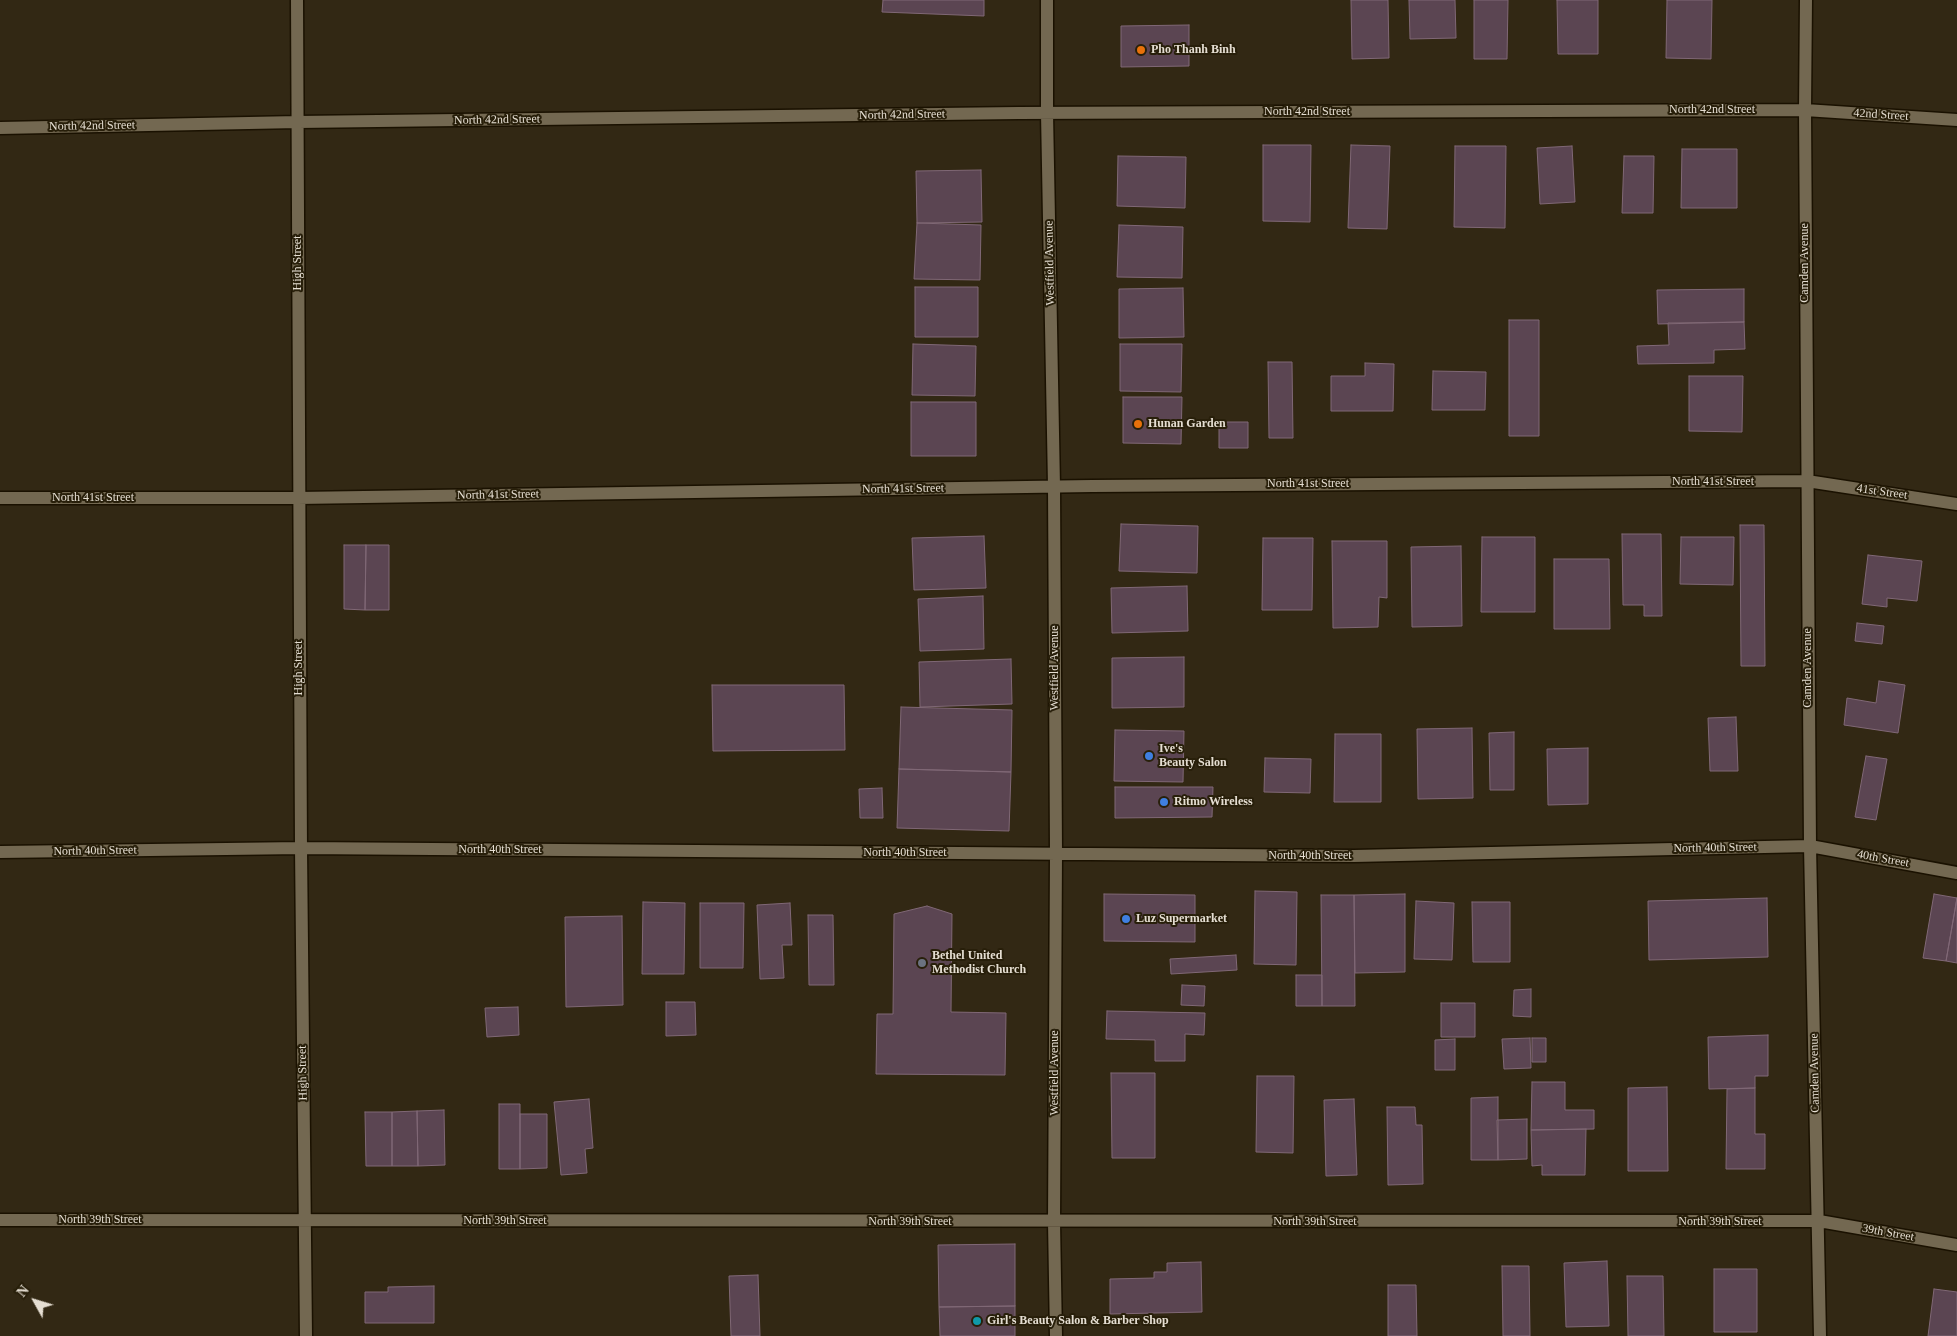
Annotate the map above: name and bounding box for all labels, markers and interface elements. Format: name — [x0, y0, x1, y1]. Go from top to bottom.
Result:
place label: Pho Thanh Binh — [1151, 43, 1236, 57]
marker: Pho Thanh Binh — [1135, 44, 1147, 56]
street label: North 42nd Street — [1669, 103, 1755, 117]
street label: North 42nd Street — [1264, 105, 1350, 119]
street label: 42nd Street — [1853, 106, 1909, 124]
street label: North 42nd Street — [859, 107, 945, 123]
street label: North 42nd Street — [454, 112, 540, 128]
street label: North 42nd Street — [49, 118, 135, 134]
street label: Westfield Avenue — [1042, 220, 1058, 306]
street label: Camden Avenue — [1798, 223, 1812, 303]
street label: High Street — [291, 236, 305, 290]
place label: Hunan Garden — [1148, 417, 1226, 431]
marker: Hunan Garden — [1132, 418, 1144, 430]
street label: North 41st Street — [1672, 475, 1754, 489]
street label: North 41st Street — [1267, 477, 1349, 491]
street label: North 41st Street — [862, 481, 944, 497]
street label: 41st Street — [1856, 481, 1908, 503]
street label: North 41st Street — [457, 487, 539, 503]
street label: North 41st Street — [52, 491, 134, 505]
street label: Westfield Avenue — [1048, 625, 1062, 711]
street label: Camden Avenue — [1801, 628, 1815, 708]
street label: High Street — [292, 641, 306, 695]
place label: Ive's Beauty Salon — [1159, 742, 1227, 770]
marker: Ive's Beauty Salon — [1143, 750, 1155, 762]
place label: Ritmo Wireless — [1174, 795, 1253, 809]
marker: Ritmo Wireless — [1158, 796, 1170, 808]
street label: North 40th Street — [1673, 840, 1757, 856]
street label: North 40th Street — [53, 843, 137, 859]
street label: North 40th Street — [458, 843, 542, 857]
street label: North 40th Street — [863, 846, 947, 860]
street label: 40th Street — [1856, 847, 1910, 871]
street label: North 40th Street — [1268, 849, 1352, 863]
place label: Luz Supermarket — [1136, 912, 1227, 926]
marker: Luz Supermarket — [1120, 913, 1132, 925]
place label: Bethel United Methodist Church — [932, 949, 1026, 977]
marker: Bethel United Methodist Church — [916, 957, 928, 969]
street label: Westfield Avenue — [1048, 1030, 1062, 1116]
street label: Camden Avenue — [1807, 1033, 1823, 1113]
street label: High Street — [295, 1045, 311, 1101]
street label: North 39th Street — [58, 1213, 142, 1227]
street label: North 39th Street — [463, 1214, 547, 1228]
street label: North 39th Street — [868, 1215, 952, 1229]
street label: North 39th Street — [1273, 1215, 1357, 1229]
street label: North 39th Street — [1678, 1215, 1762, 1229]
street label: 39th Street — [1861, 1221, 1915, 1245]
north arrow — [10, 1276, 60, 1326]
text: N — [14, 1283, 32, 1300]
place label: Girl's Beauty Salon & Barber Shop — [987, 1314, 1169, 1328]
marker: Girl's Beauty Salon & Barber Shop — [971, 1315, 983, 1327]

